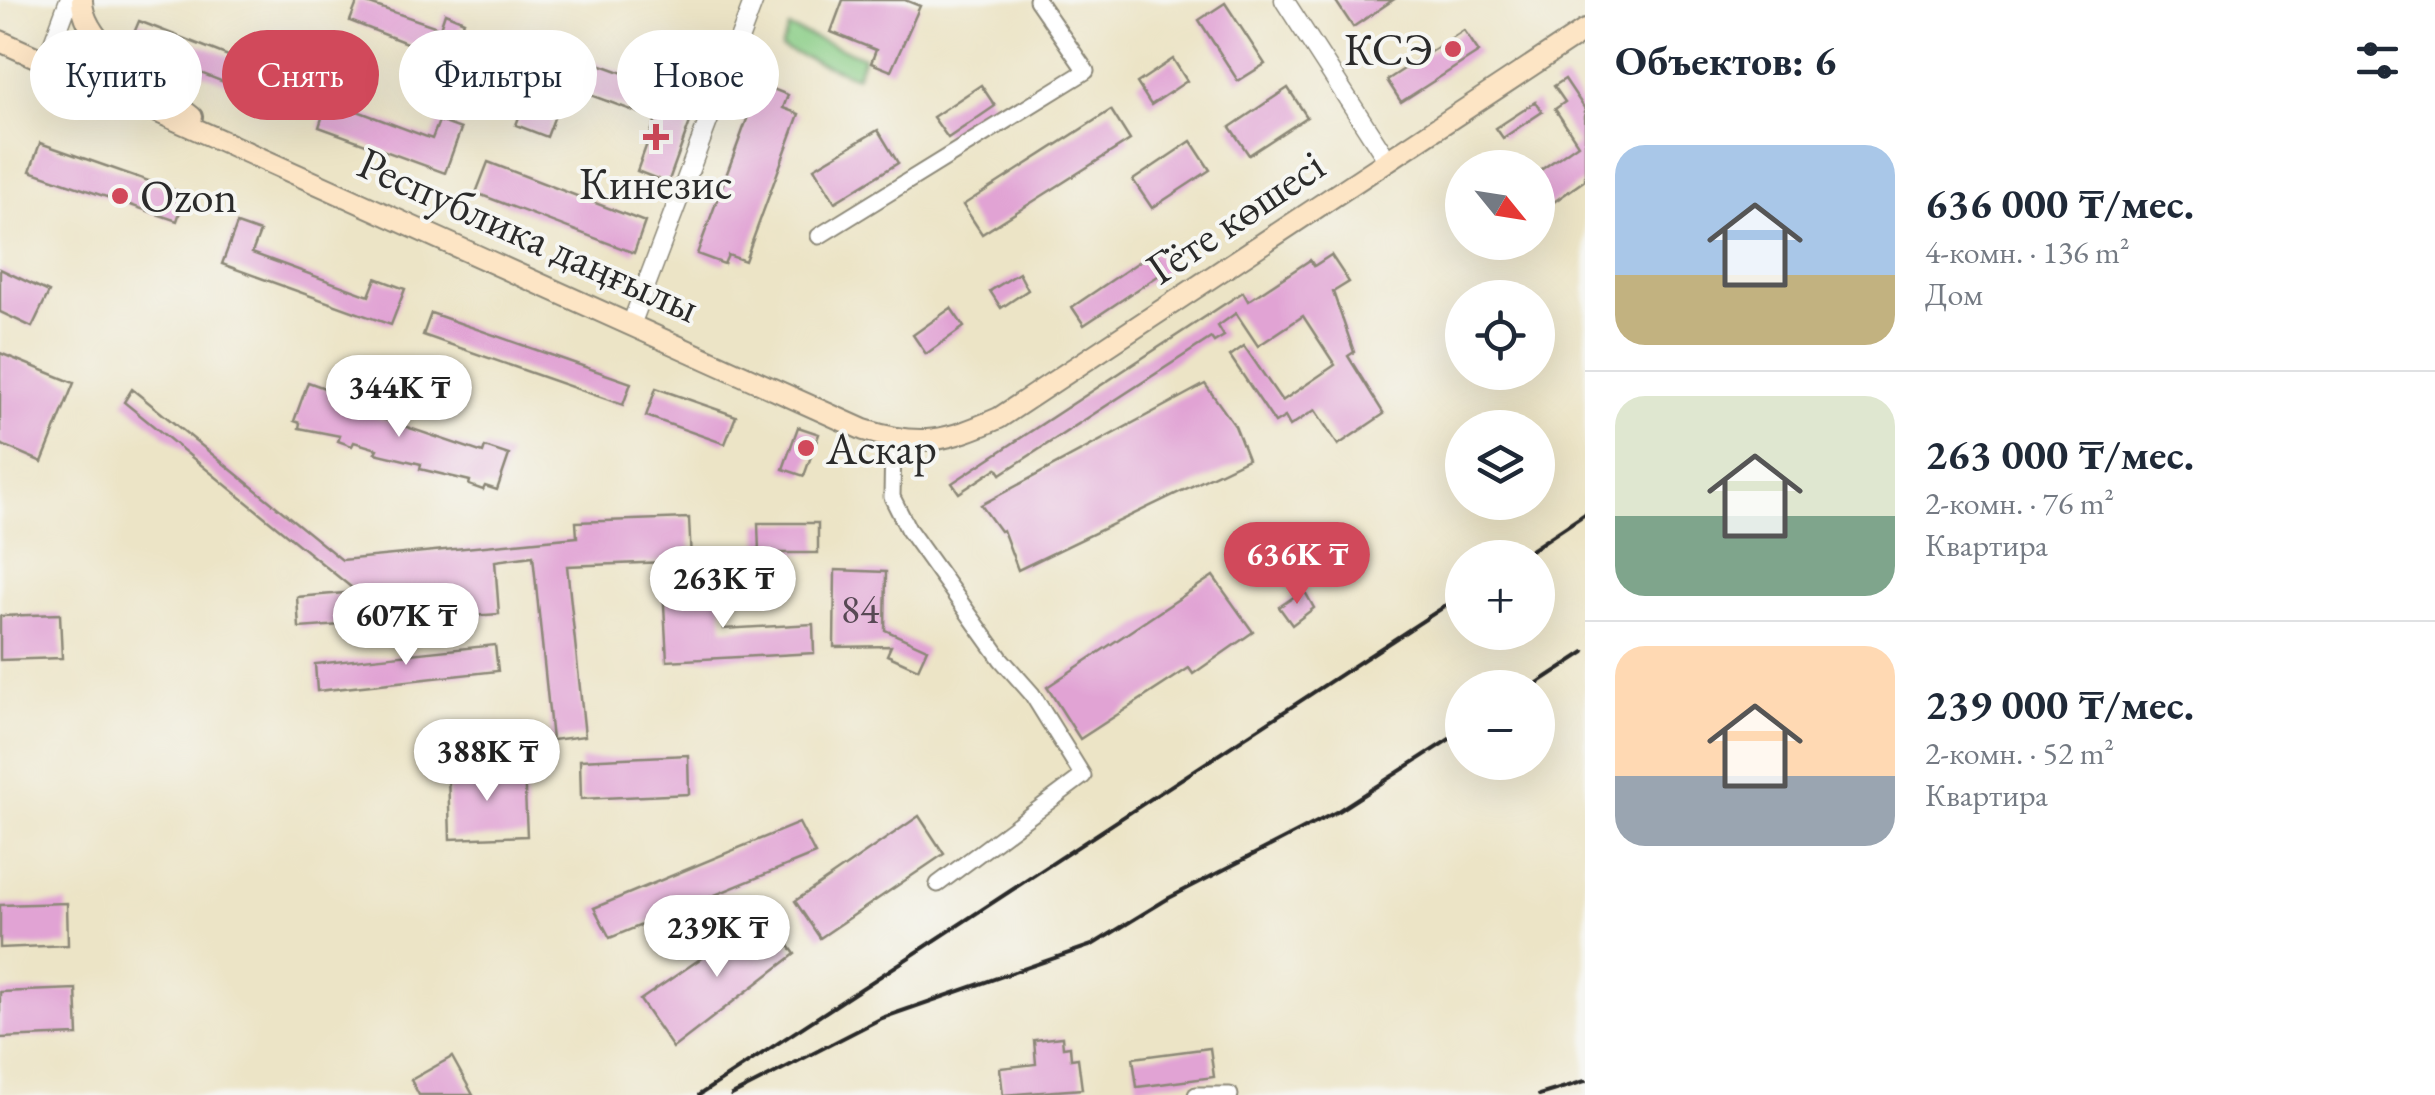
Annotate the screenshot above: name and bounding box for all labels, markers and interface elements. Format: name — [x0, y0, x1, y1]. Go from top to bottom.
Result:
place label: КСЭ — [1344, 20, 1433, 78]
chip: Купить — [30, 30, 202, 120]
chip: Снять — [222, 30, 379, 120]
chip: Фильтры — [399, 30, 597, 120]
chip: Новое — [617, 30, 779, 120]
text: Объектов: 6 — [1615, 33, 1836, 88]
icon: filters — [2350, 33, 2405, 88]
marker: КСЭ — [1442, 38, 1464, 60]
marker: Кинезис — [643, 124, 669, 150]
street label: Республика даңғылы — [349, 133, 709, 335]
street label: Гёте көшесі — [1135, 135, 1335, 297]
north arrow — [1445, 150, 1555, 260]
map controls — [1445, 150, 1555, 780]
place label: Кинезис — [579, 154, 733, 212]
place label: Ozon — [140, 167, 237, 225]
text: 636 000 ₸/мес. — [1925, 176, 2194, 231]
marker: Ozon — [109, 185, 131, 207]
icon: home — [1695, 185, 1815, 305]
text: 4-комн. · 136 m² — [1925, 231, 2130, 273]
text: Дом — [1925, 273, 1983, 315]
button: locate — [1445, 280, 1555, 390]
pin: 344K ₸ — [318, 355, 480, 440]
text: 344K ₸ — [348, 366, 450, 408]
button: layers — [1445, 410, 1555, 520]
place label: Аскар — [825, 419, 937, 477]
text: 263 000 ₸/мес. — [1925, 427, 2194, 482]
icon: home — [1695, 436, 1815, 556]
marker: Аскар — [795, 437, 817, 459]
text: 2-комн. · 76 m² — [1925, 482, 2114, 524]
pin: 636K ₸ — [1216, 522, 1378, 607]
text: Квартира — [1925, 524, 2048, 566]
text: 636K ₸ — [1246, 533, 1348, 575]
button: + — [1445, 540, 1555, 650]
pin: 263K ₸ — [642, 546, 804, 631]
text: 263K ₸ — [672, 557, 774, 599]
pin: 607K ₸ — [325, 583, 487, 668]
house number: 84 — [841, 583, 880, 635]
text: 607K ₸ — [355, 594, 457, 636]
button: − — [1445, 670, 1555, 780]
text: 239 000 ₸/мес. — [1925, 677, 2194, 732]
icon: home — [1695, 686, 1815, 806]
pin: 388K ₸ — [406, 719, 568, 804]
text: 388K ₸ — [436, 730, 538, 772]
text: 2-комн. · 52 m² — [1925, 732, 2114, 774]
text: Квартира — [1925, 774, 2048, 816]
pin: 239K ₸ — [636, 895, 798, 980]
text: 239K ₸ — [666, 906, 768, 948]

